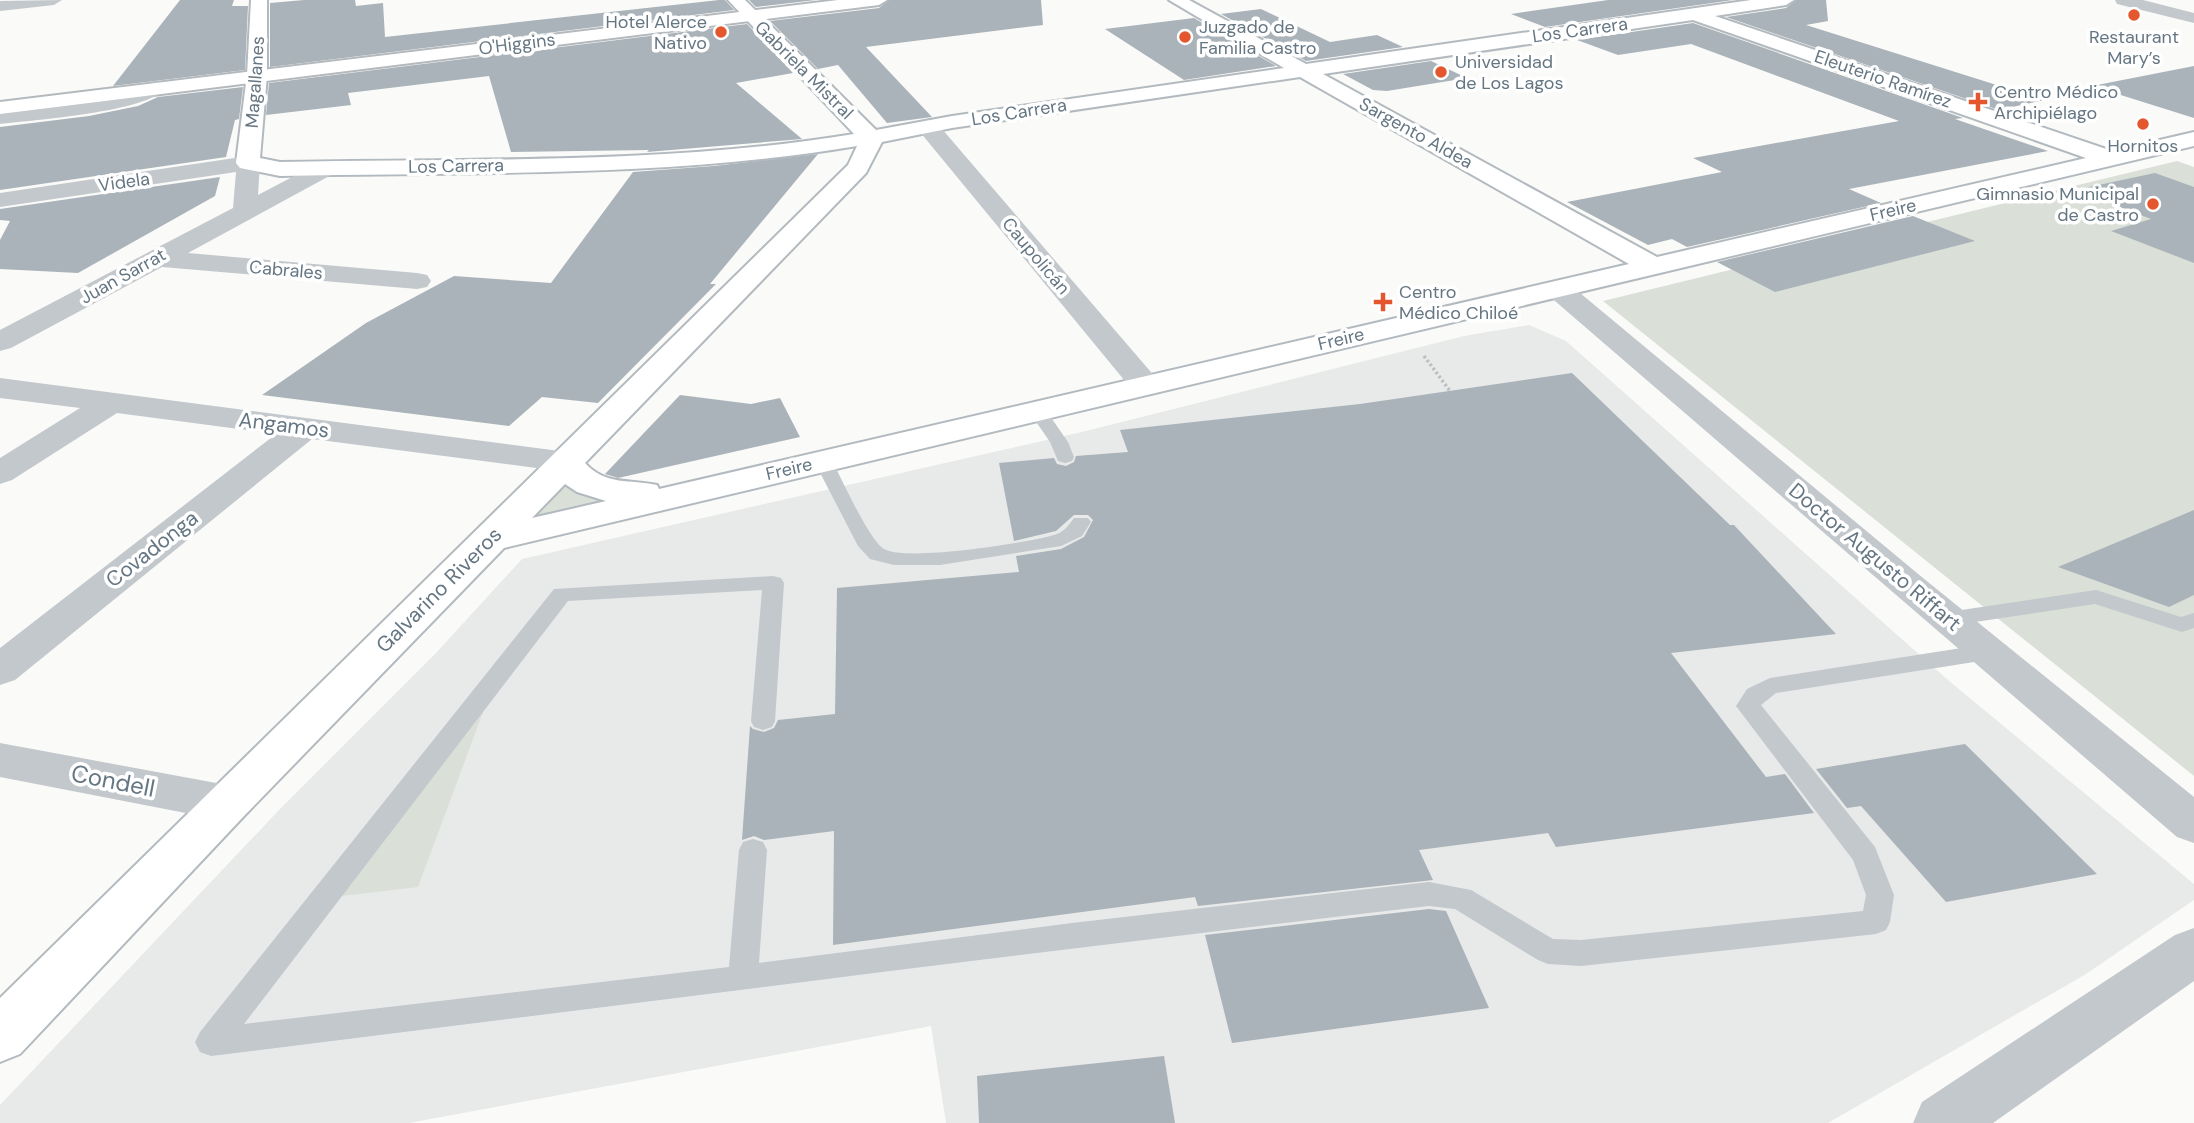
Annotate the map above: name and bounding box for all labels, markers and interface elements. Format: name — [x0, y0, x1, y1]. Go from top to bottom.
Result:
marker: Restaurant Mary’s — [2126, 7, 2142, 23]
place label: Hotel Alerce Nativo — [606, 10, 707, 55]
street label: Los Carrera — [1531, 11, 1629, 49]
place label: Juzgado de Familia Castro — [1199, 15, 1316, 60]
street label: Gabriela Mistral — [750, 16, 858, 124]
marker: Hotel Alerce Nativo — [713, 24, 729, 40]
place label: Restaurant Mary’s — [2089, 25, 2179, 70]
street label: O'Higgins — [477, 27, 557, 61]
marker: Juzgado de Familia Castro — [1177, 29, 1193, 45]
street label: Magallanes — [240, 35, 270, 129]
street label: Eleuterio Ramírez — [1811, 44, 1955, 114]
place label: Universidad de Los Lagos — [1455, 50, 1564, 95]
marker: Universidad de Los Lagos — [1433, 64, 1449, 80]
place label: Centro Médico Archipiélago — [1994, 80, 2118, 125]
street label: Sargento Aldea — [1355, 92, 1477, 174]
marker: Centro Médico Archipiélago — [1968, 92, 1988, 112]
street label: Los Carrera — [970, 93, 1068, 131]
marker: Hornitos — [2135, 116, 2151, 132]
place label: Hornitos — [2108, 134, 2178, 158]
street label: Los Carrera — [408, 153, 504, 179]
street label: Videla — [97, 167, 151, 197]
place label: Gimnasio Municipal de Castro — [1976, 182, 2139, 227]
street label: Freire — [1867, 193, 1919, 227]
marker: Gimnasio Municipal de Castro — [2145, 196, 2161, 212]
street label: Caupolicán — [997, 212, 1075, 300]
street label: Juan Sarrat — [76, 243, 170, 309]
street label: Cabrales — [248, 255, 324, 285]
place label: Centro Médico Chiloé — [1399, 280, 1518, 325]
marker: Centro Médico Chiloé — [1373, 292, 1393, 312]
street label: Freire — [1315, 322, 1367, 356]
street label: Angamos — [237, 406, 331, 444]
street label: Freire — [763, 452, 815, 486]
street label: Doctor Augusto Riffart — [1783, 477, 1967, 637]
street label: Covadonga — [100, 504, 204, 594]
street label: Galvarino Riveros — [370, 521, 508, 659]
street label: Condell — [69, 757, 158, 804]

